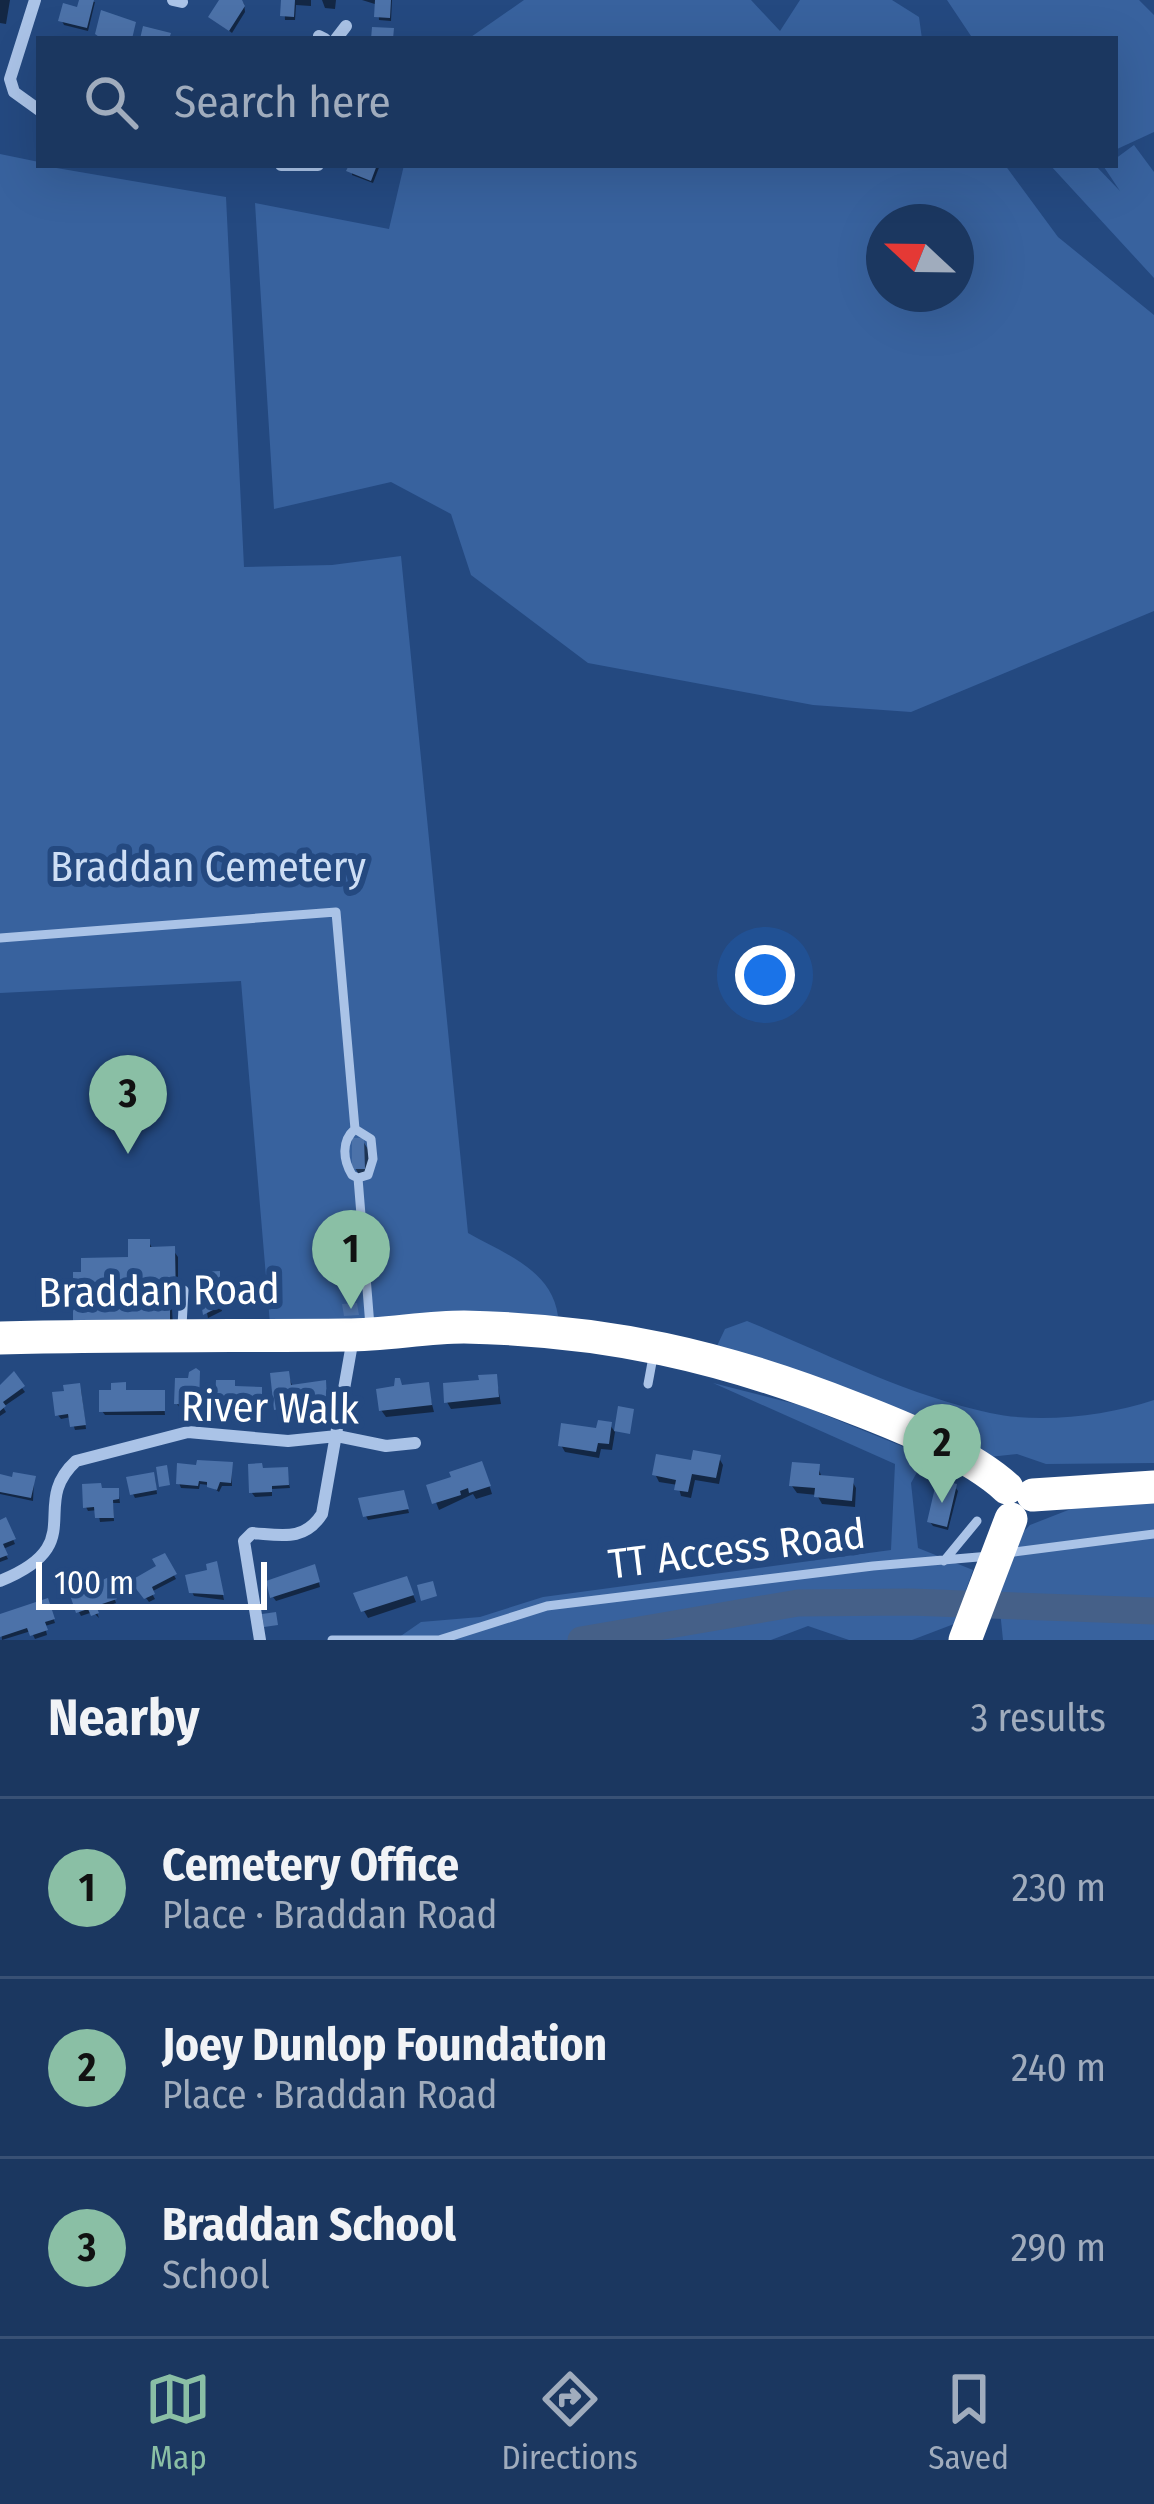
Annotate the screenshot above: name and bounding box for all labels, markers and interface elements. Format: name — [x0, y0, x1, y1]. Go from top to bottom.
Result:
search box — [36, 36, 1118, 168]
icon: search — [78, 69, 144, 135]
text: Search here — [174, 75, 391, 129]
north arrow — [866, 204, 974, 312]
park label: Braddan Cemetery — [50, 842, 366, 892]
your location — [735, 945, 795, 1005]
pin: 3 — [89, 1055, 167, 1154]
pin: 1 — [312, 1210, 390, 1309]
street label: Braddan Road — [38, 1264, 280, 1318]
street label: River Walk — [180, 1381, 360, 1435]
pin: 2 — [903, 1404, 981, 1503]
street label: TT Access Road — [606, 1508, 868, 1590]
scale bar — [36, 1556, 267, 1609]
text: 100 m — [54, 1563, 134, 1603]
text: Nearby — [48, 1687, 200, 1749]
text: 3 results — [971, 1695, 1106, 1741]
text: Cemetery Office — [162, 1838, 459, 1892]
text: 1 — [79, 1865, 95, 1911]
text: 230 m — [1012, 1865, 1106, 1911]
text: Place · Braddan Road — [162, 1892, 497, 1938]
text: Joey Dunlop Foundation — [162, 2018, 607, 2072]
text: 2 — [78, 2045, 96, 2091]
text: 240 m — [1011, 2045, 1106, 2091]
text: Place · Braddan Road — [162, 2072, 497, 2118]
text: Braddan School — [162, 2198, 456, 2252]
text: 3 — [78, 2225, 96, 2271]
text: 290 m — [1011, 2225, 1106, 2271]
text: School — [162, 2252, 270, 2298]
tab: Map — [145, 2366, 211, 2478]
tab: Directions — [501, 2366, 638, 2478]
tab: Saved — [928, 2366, 1009, 2478]

